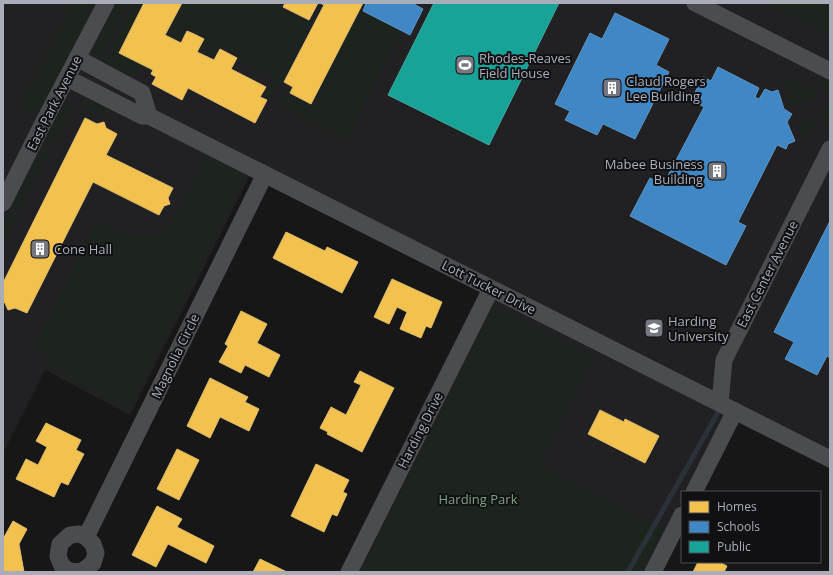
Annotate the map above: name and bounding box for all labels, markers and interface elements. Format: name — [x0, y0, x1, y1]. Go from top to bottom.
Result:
place label: Rhodes-Reaves Field House — [479, 49, 571, 82]
street label: East Park Avenue — [22, 52, 86, 154]
sports icon: Rhodes-Reaves Field House — [454, 54, 476, 76]
place label: Claud Rogers Lee Building — [626, 72, 706, 105]
building icon: Claud Rogers Lee Building — [601, 77, 623, 99]
place label: Mabee Business Building — [605, 155, 703, 188]
building icon: Mabee Business Building — [706, 160, 728, 182]
street label: East Center Avenue — [732, 217, 802, 331]
building icon: Cone Hall — [29, 238, 51, 260]
place label: Cone Hall — [54, 240, 112, 258]
street label: Lott Tucker Drive — [439, 256, 539, 318]
street label: Magnolia Circle — [147, 310, 203, 402]
place label: Harding University — [668, 312, 729, 345]
school or university icon: Harding University — [643, 317, 665, 339]
street label: Harding Drive — [393, 389, 447, 471]
park label: Harding Park — [439, 490, 518, 508]
legend — [681, 491, 821, 563]
text: Homes — [717, 498, 757, 515]
text: Schools — [717, 518, 760, 535]
text: Public — [717, 538, 751, 555]

